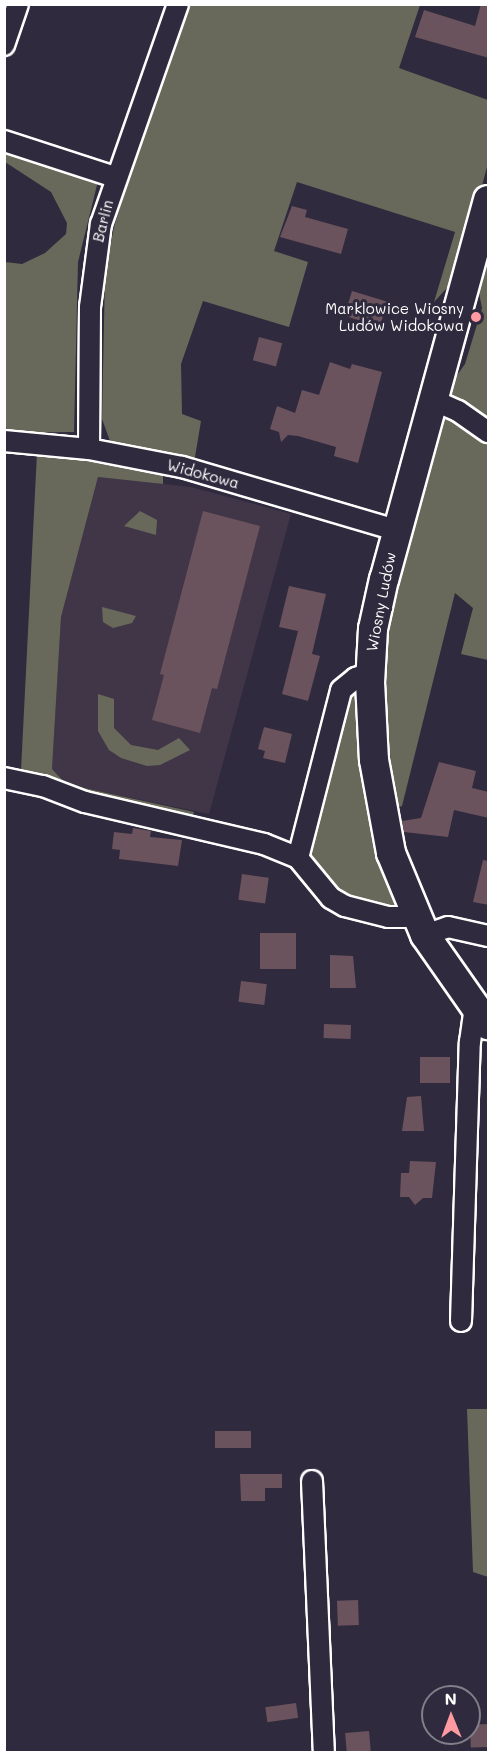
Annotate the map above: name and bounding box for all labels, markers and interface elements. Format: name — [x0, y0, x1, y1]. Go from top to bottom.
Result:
street label: Barlin — [89, 198, 117, 244]
place label: Marklowice Wiosny Ludów Widokowa — [325, 299, 464, 334]
marker: Marklowice Wiosny Ludów Widokowa — [469, 310, 483, 324]
street label: Widokowa — [165, 456, 241, 492]
street label: Wiosny Ludów — [363, 551, 399, 653]
north arrow — [421, 1685, 481, 1745]
text: N — [444, 1688, 457, 1709]

